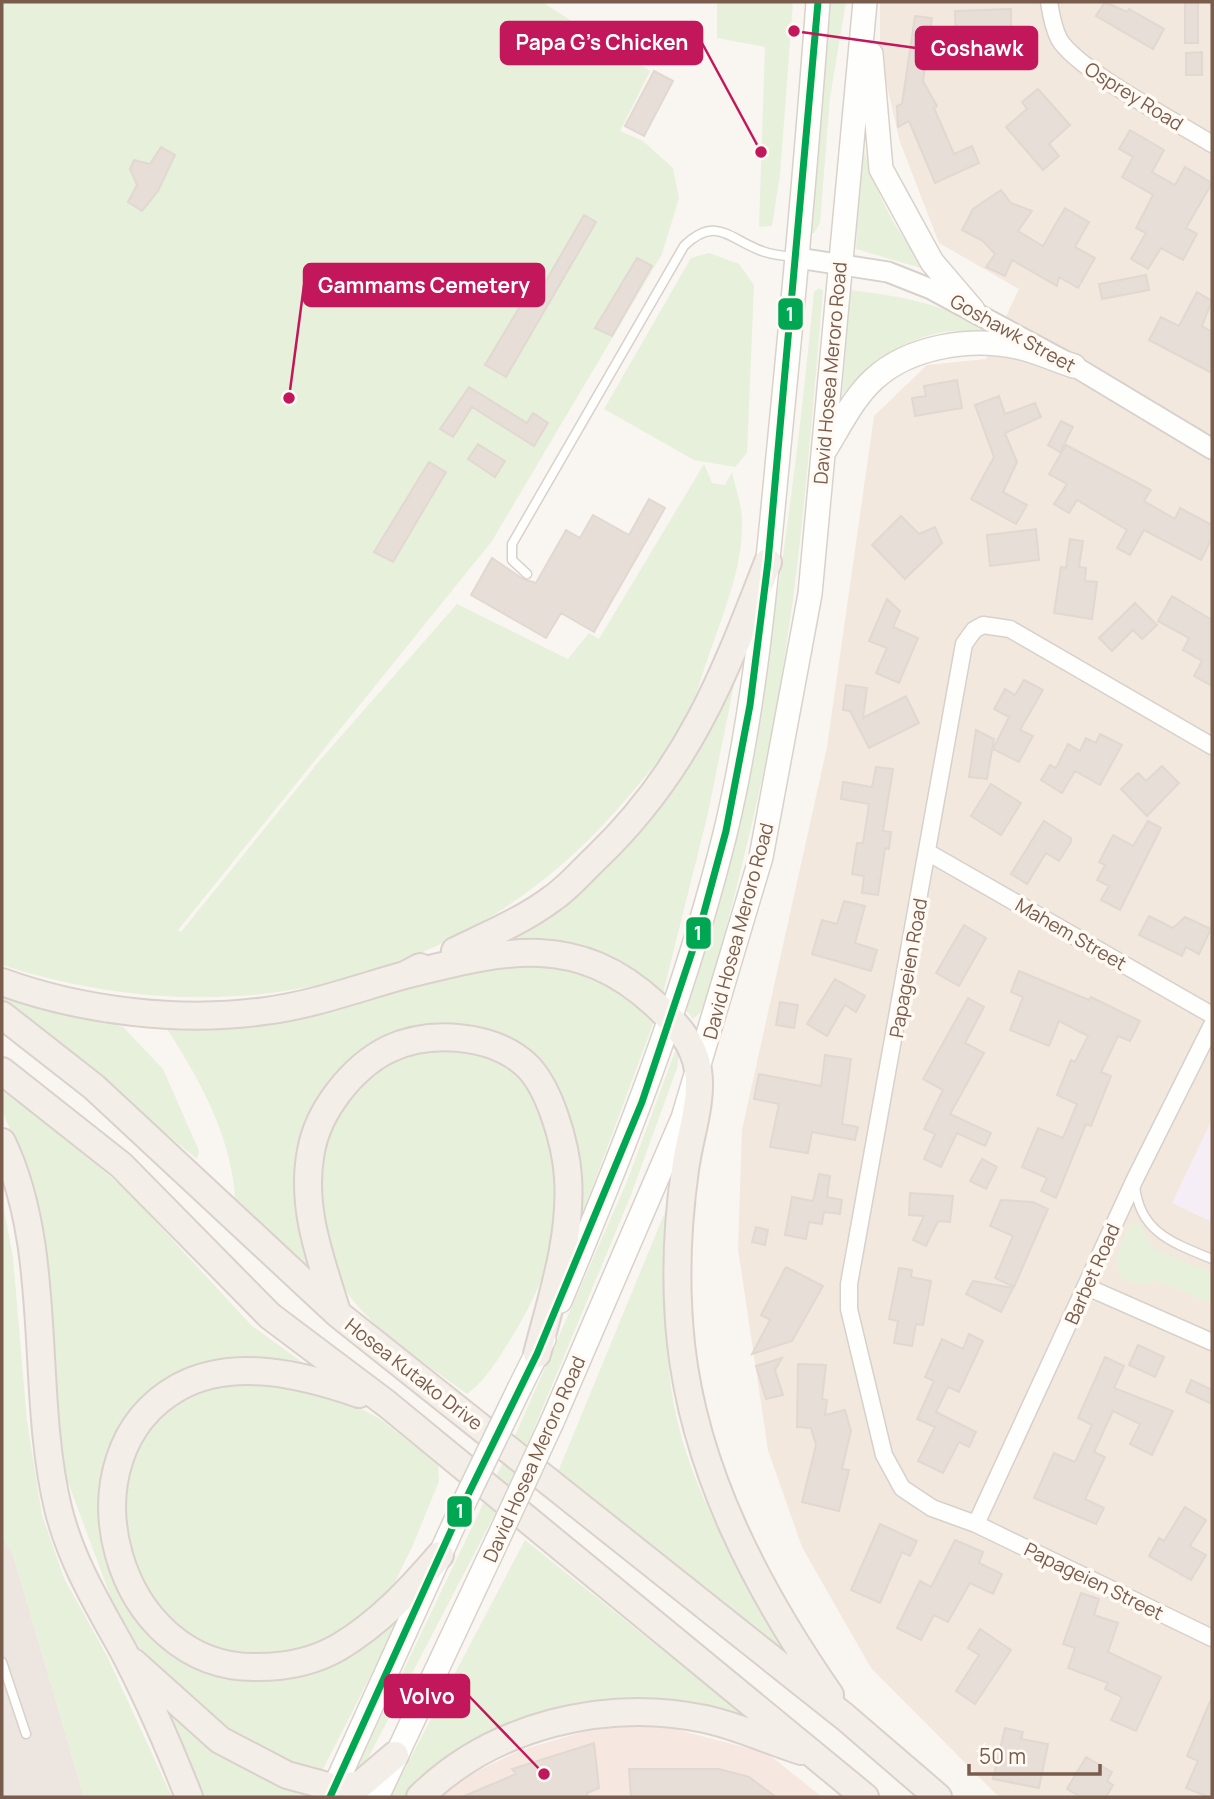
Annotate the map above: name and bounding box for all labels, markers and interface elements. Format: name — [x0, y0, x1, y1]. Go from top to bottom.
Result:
callout: Papa G's Chicken — [501, 22, 702, 64]
callout: Goshawk — [916, 27, 1037, 69]
text: Papa G's Chicken — [516, 28, 688, 56]
text: Goshawk — [931, 34, 1024, 62]
street label: Osprey Road — [1080, 55, 1188, 137]
street label: David Hosea Meroro Road — [807, 261, 853, 485]
callout: Gammams Cemetery — [304, 264, 544, 306]
text: Gammams Cemetery — [318, 271, 530, 299]
street label: Goshawk Street — [946, 288, 1080, 378]
line badge: 1 — [777, 297, 804, 331]
text: 1 — [786, 301, 794, 327]
street label: David Hosea Meroro Road — [697, 820, 779, 1042]
street label: Mahem Street — [1011, 892, 1131, 976]
street label: Papageien Road — [883, 896, 933, 1040]
line badge: 1 — [685, 916, 712, 950]
text: 1 — [694, 920, 702, 946]
street label: Barbet Road — [1058, 1219, 1126, 1329]
street label: Hosea Kutako Drive — [340, 1312, 488, 1436]
street label: David Hosea Meroro Road — [477, 1352, 591, 1566]
line badge: 1 — [446, 1495, 473, 1528]
text: 1 — [456, 1498, 464, 1524]
street label: Papageien Street — [1020, 1536, 1168, 1626]
callout: Volvo — [385, 1675, 469, 1717]
text: Volvo — [399, 1682, 455, 1710]
scale bar — [969, 1732, 1100, 1776]
text: 50 m — [979, 1742, 1026, 1770]

